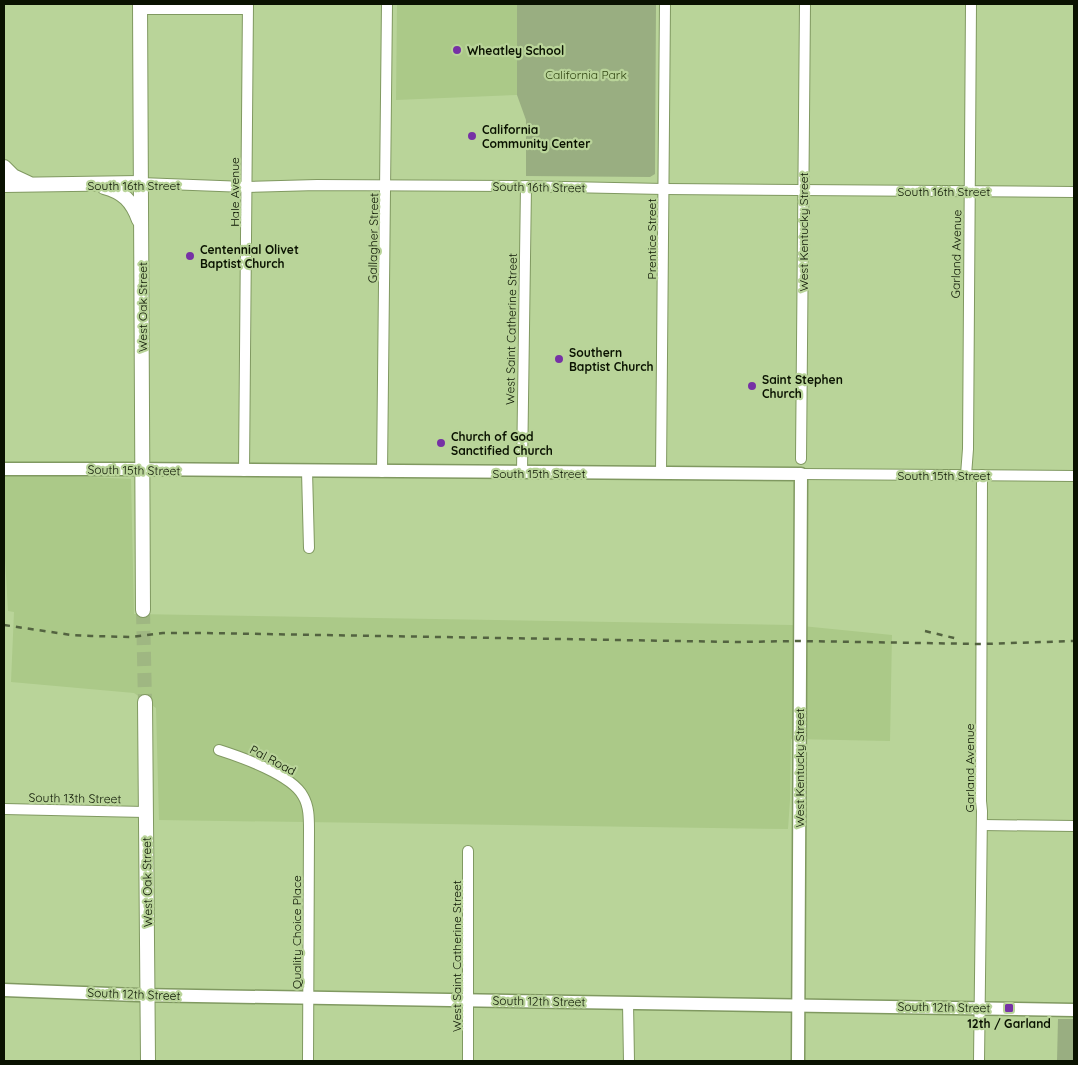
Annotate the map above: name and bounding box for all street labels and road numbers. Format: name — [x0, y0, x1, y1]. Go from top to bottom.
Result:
street label: Hale Avenue — [227, 157, 242, 227]
street label: West Kentucky Street — [796, 172, 811, 292]
street label: South 16th Street — [88, 178, 180, 193]
street label: South 16th Street — [492, 179, 586, 195]
street label: South 16th Street — [898, 184, 990, 199]
street label: Gallagher Street — [365, 193, 381, 283]
street label: Prentice Street — [644, 199, 659, 279]
street label: Garland Avenue — [948, 209, 964, 299]
street label: West Saint Catherine Street — [502, 253, 520, 405]
street label: West Oak Street — [135, 262, 150, 352]
street label: South 15th Street — [87, 462, 181, 478]
street label: South 15th Street — [493, 466, 585, 481]
street label: South 15th Street — [898, 468, 990, 483]
street label: West Kentucky Street — [792, 708, 807, 828]
street label: Garland Avenue — [962, 723, 977, 812]
street label: Pal Road — [247, 742, 299, 778]
street label: South 13th Street — [29, 790, 121, 806]
street label: West Oak Street — [139, 837, 155, 927]
street label: Quality Choice Place — [289, 875, 304, 989]
street label: West Saint Catherine Street — [449, 880, 464, 1032]
street label: South 12th Street — [87, 985, 181, 1003]
street label: South 12th Street — [492, 993, 586, 1009]
street label: South 12th Street — [897, 999, 991, 1015]

